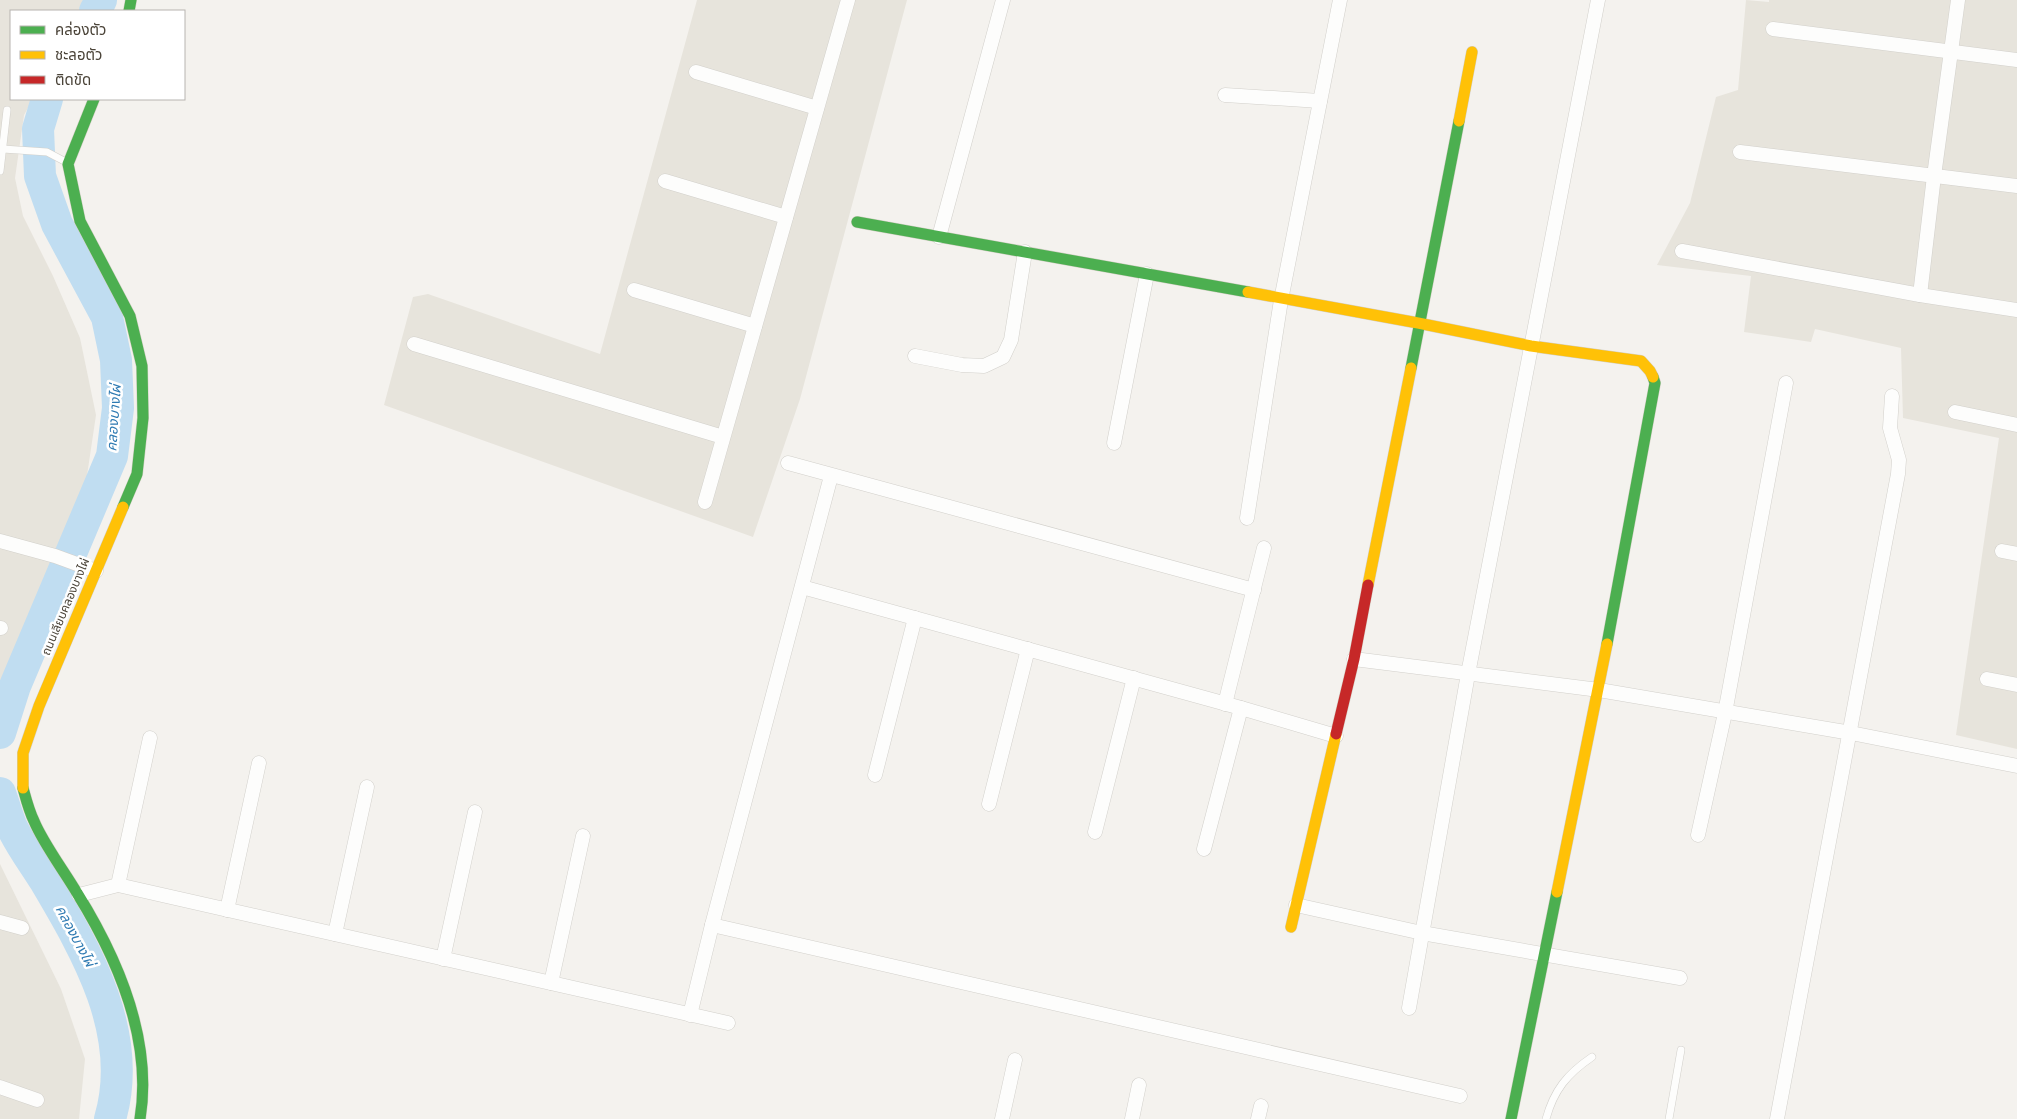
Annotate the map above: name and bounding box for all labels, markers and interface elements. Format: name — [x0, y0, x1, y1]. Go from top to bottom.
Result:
legend — [10, 10, 185, 100]
text: คล่องตัว — [55, 21, 106, 39]
text: ชะลอตัว — [55, 46, 102, 64]
text: ติดขัด — [55, 71, 91, 89]
water label: คลองบางไผ่ — [103, 382, 125, 452]
street label: ถนนเลียบคลองบางไผ่ — [39, 556, 93, 658]
water label: คลองบางไผ่ — [52, 902, 99, 971]

